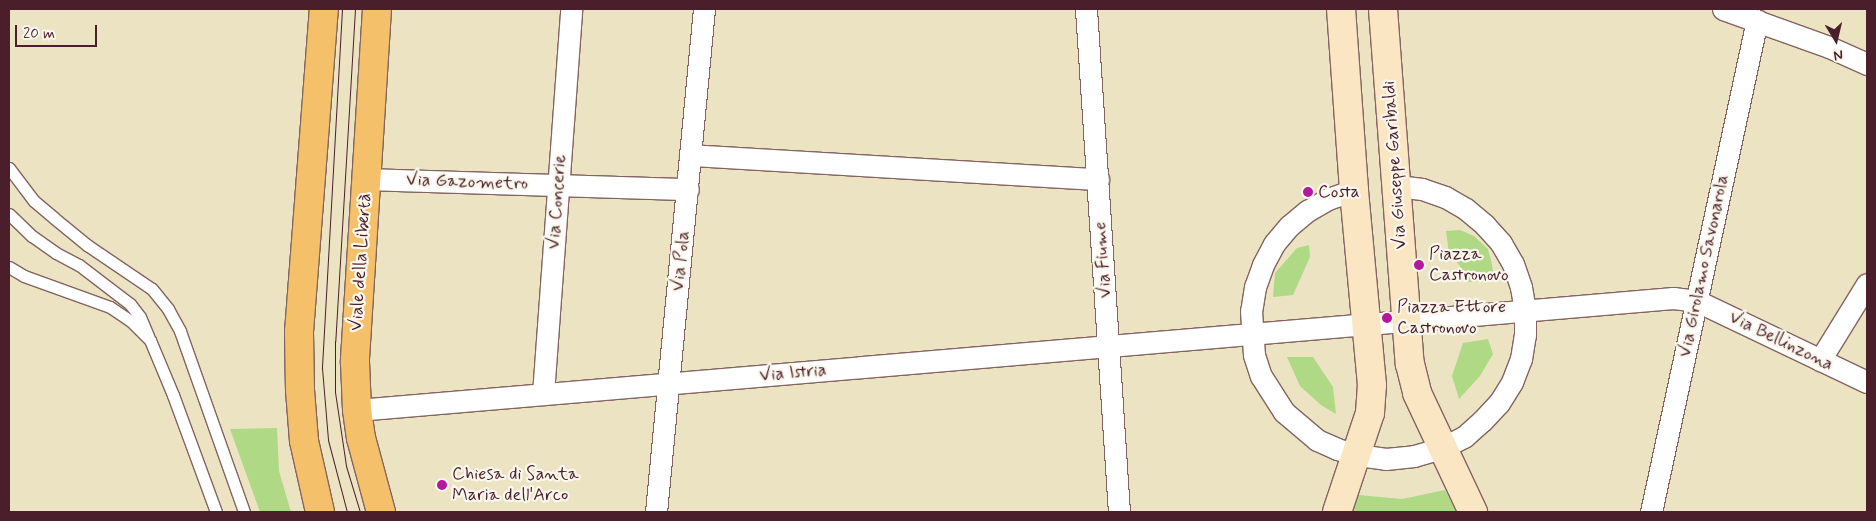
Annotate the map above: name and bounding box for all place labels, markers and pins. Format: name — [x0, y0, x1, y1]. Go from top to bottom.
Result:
place label: Costa — [1318, 181, 1360, 203]
marker: Costa — [1302, 186, 1314, 198]
place label: Piazza Castronovo — [1429, 244, 1509, 286]
marker: Piazza Castronovo — [1413, 259, 1425, 271]
place label: Piazza Ettore Castronovo — [1397, 297, 1506, 340]
marker: Piazza Ettore Castronovo — [1381, 312, 1393, 324]
place label: Chiesa di Santa Maria dell'Arco — [452, 464, 572, 506]
marker: Chiesa di Santa Maria dell'Arco — [436, 479, 448, 491]

